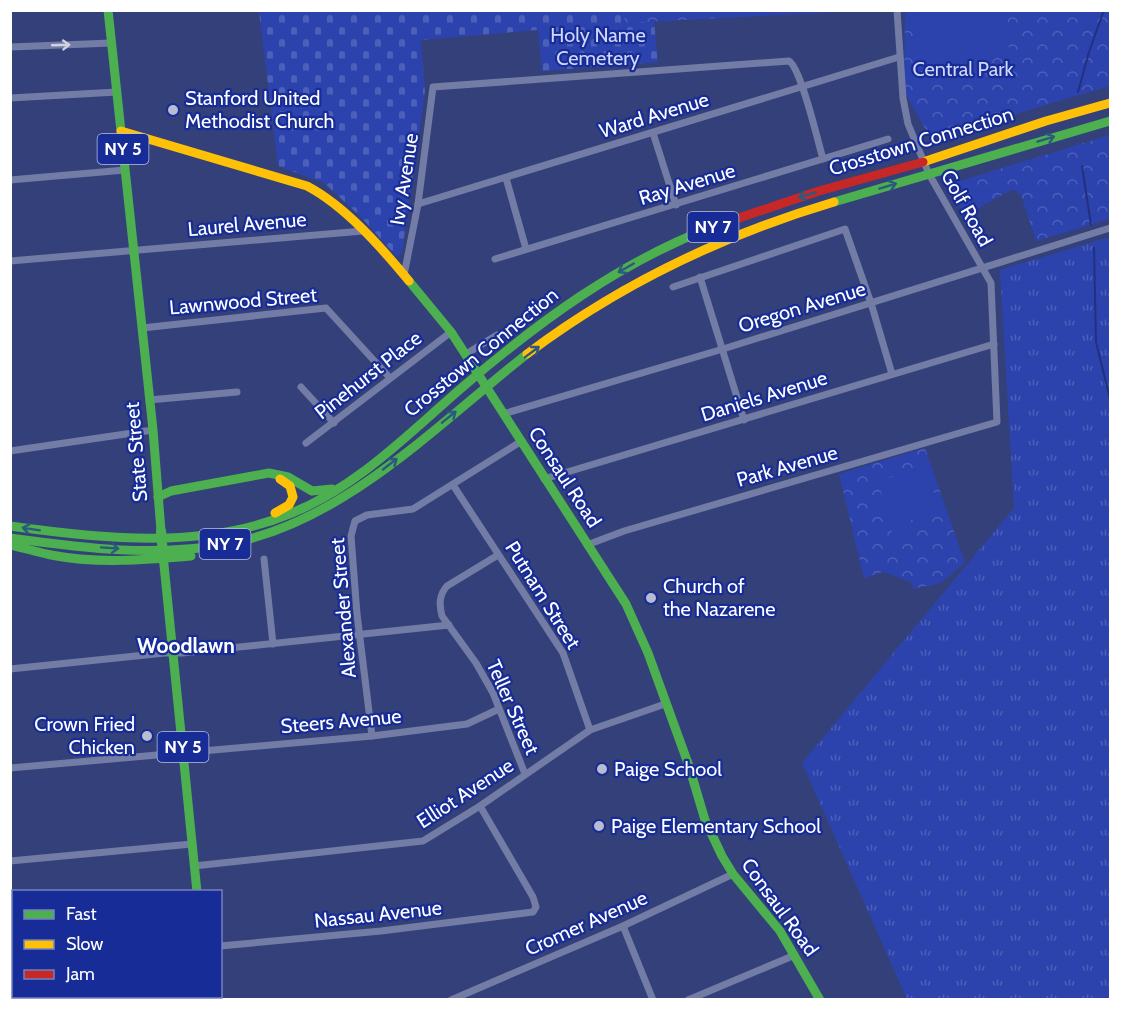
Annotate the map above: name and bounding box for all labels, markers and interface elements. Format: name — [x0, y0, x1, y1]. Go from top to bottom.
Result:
park label: Holy Name Cemetery — [550, 23, 646, 70]
one-way arrow — [51, 40, 71, 51]
park label: Central Park — [912, 57, 1014, 81]
place label: Stanford United Methodist Church — [185, 86, 334, 133]
street label: Ward Avenue — [597, 87, 711, 143]
street label: Crosstown Connection — [826, 102, 1016, 180]
marker: Stanford United Methodist Church — [166, 103, 180, 117]
street label: Ivy Avenue — [385, 131, 423, 227]
one-way arrow — [1036, 133, 1055, 144]
road number: NY 5 — [98, 134, 148, 164]
street label: Ray Avenue — [636, 158, 738, 210]
street label: Golf Road — [936, 166, 998, 250]
one-way arrow — [878, 180, 897, 191]
one-way arrow — [798, 190, 817, 201]
street label: Laurel Avenue — [187, 207, 307, 241]
road number: NY 7 — [688, 212, 738, 242]
one-way arrow — [618, 262, 635, 274]
street label: Oregon Avenue — [736, 276, 868, 338]
street label: Crosstown Connection — [399, 282, 563, 422]
street label: Lawnwood Street — [168, 283, 318, 319]
street label: Pinehurst Place — [310, 326, 426, 424]
one-way arrow — [523, 346, 539, 358]
street label: Daniels Avenue — [698, 365, 830, 427]
street label: State Street — [120, 401, 152, 503]
one-way arrow — [441, 410, 457, 423]
street label: Consaul Road — [524, 422, 606, 532]
street label: Park Avenue — [734, 440, 840, 492]
one-way arrow — [382, 458, 398, 471]
one-way arrow — [21, 524, 41, 535]
road number: NY 7 — [200, 529, 250, 559]
street label: Alexander Street — [325, 537, 361, 679]
street label: Putnam Street — [500, 537, 586, 654]
one-way arrow — [100, 542, 120, 553]
place label: Church of the Nazarene — [663, 574, 776, 621]
marker: Church of the Nazarene — [644, 591, 658, 605]
district label: Woodlawn — [137, 633, 235, 658]
street label: Teller Street — [481, 656, 545, 758]
street label: Steers Avenue — [280, 704, 402, 738]
place label: Crown Fried Chicken — [34, 712, 135, 759]
marker: Crown Fried Chicken — [140, 729, 154, 743]
road number: NY 5 — [158, 732, 208, 762]
street label: Elliot Avenue — [412, 753, 518, 833]
place label: Paige School — [614, 757, 722, 781]
marker: Paige School — [595, 762, 609, 776]
place label: Paige Elementary School — [611, 814, 821, 838]
marker: Paige Elementary School — [592, 819, 606, 833]
street label: Consaul Road — [736, 853, 824, 961]
street label: Cromer Avenue — [521, 885, 651, 961]
legend — [12, 890, 222, 998]
street label: Nassau Avenue — [313, 895, 443, 933]
text: Fast — [66, 903, 97, 925]
text: Slow — [66, 933, 103, 955]
text: Jam — [65, 963, 95, 985]

